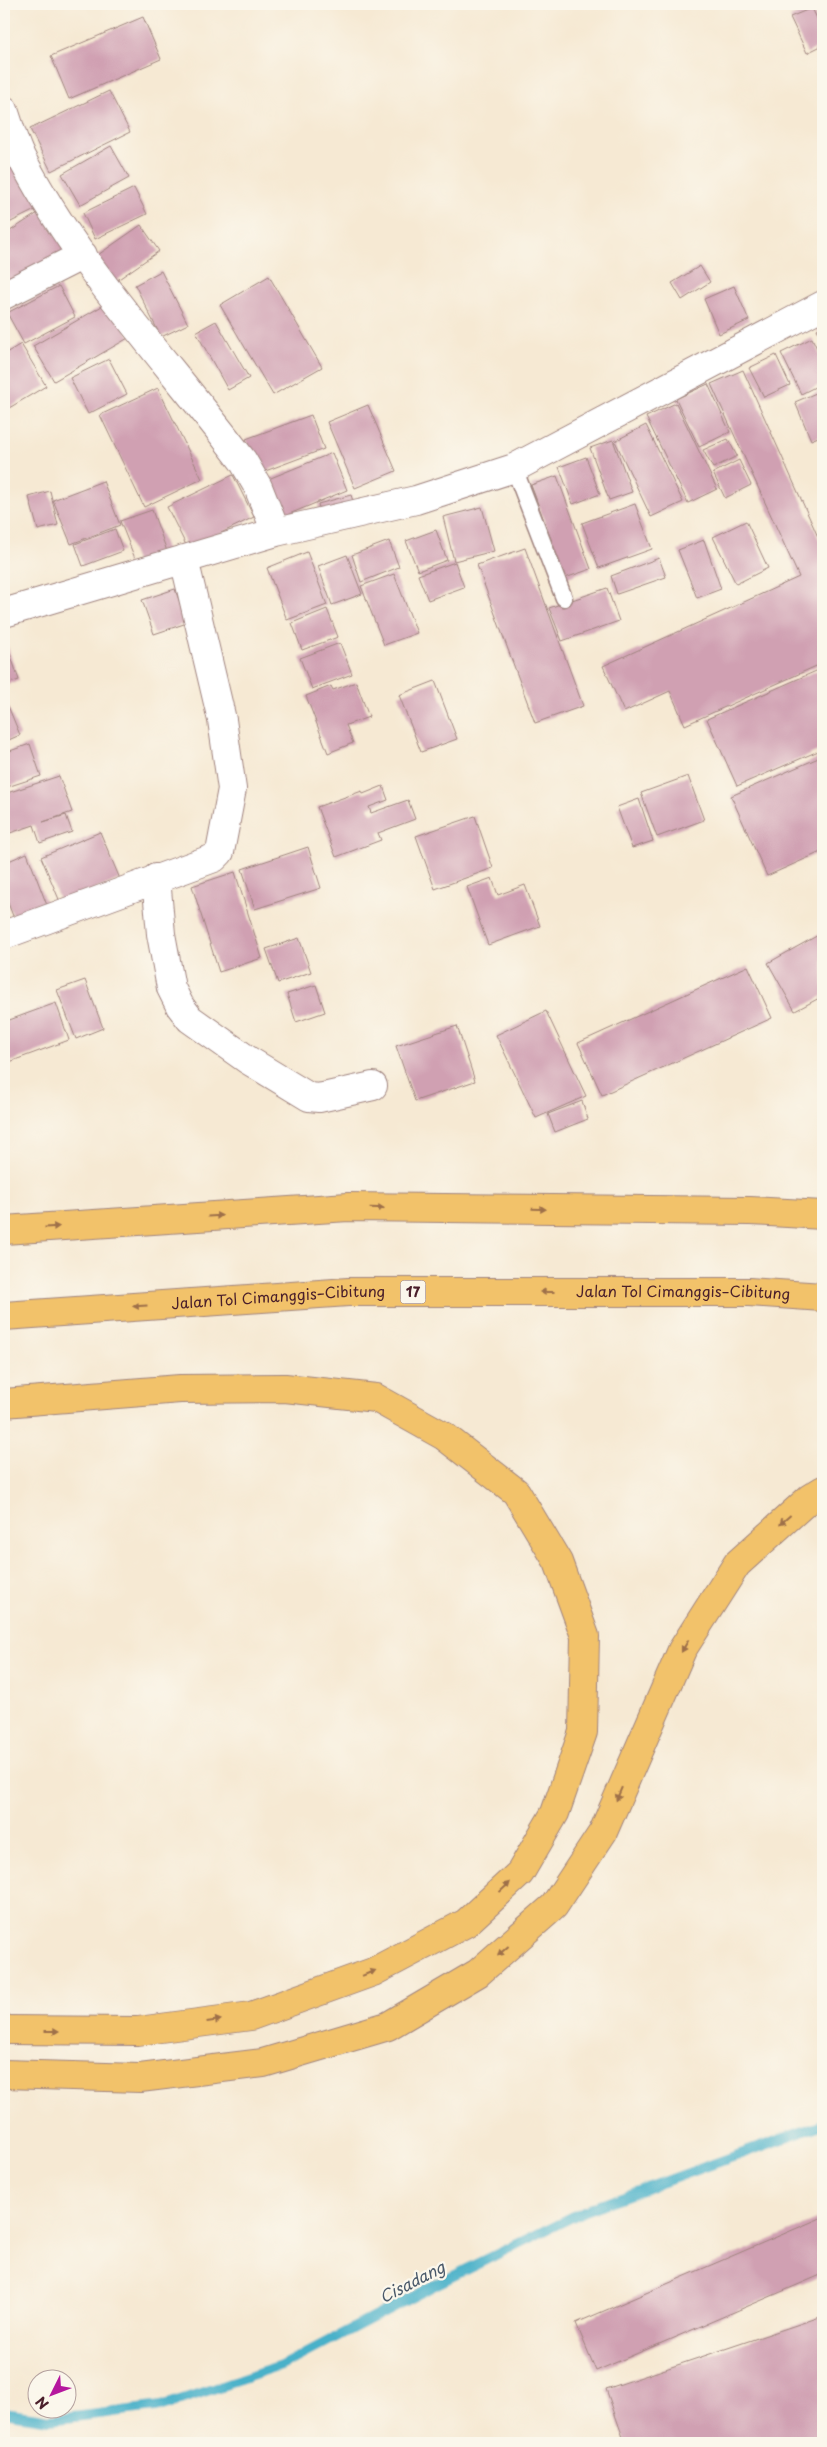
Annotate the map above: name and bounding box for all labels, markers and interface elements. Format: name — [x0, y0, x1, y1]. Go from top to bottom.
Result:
one-way arrow — [369, 1204, 385, 1212]
one-way arrow — [532, 1205, 548, 1213]
one-way arrow — [207, 1212, 223, 1220]
one-way arrow — [45, 1222, 61, 1230]
street label: Jalan Tol Cimanggis–Cibitung — [171, 1279, 385, 1314]
street label: Jalan Tol Cimanggis–Cibitung — [576, 1279, 791, 1305]
road number: 17 — [400, 1280, 426, 1304]
one-way arrow — [539, 1288, 555, 1296]
one-way arrow — [132, 1303, 148, 1311]
one-way arrow — [780, 1514, 792, 1526]
one-way arrow — [680, 1640, 689, 1653]
one-way arrow — [614, 1787, 622, 1802]
one-way arrow — [498, 1881, 510, 1893]
one-way arrow — [497, 1945, 509, 1957]
one-way arrow — [362, 1969, 376, 1977]
one-way arrow — [206, 2016, 222, 2024]
one-way arrow — [45, 2027, 61, 2035]
water label: Cisadang — [375, 2254, 450, 2308]
north arrow — [28, 2370, 78, 2420]
text: N — [30, 2392, 53, 2414]

